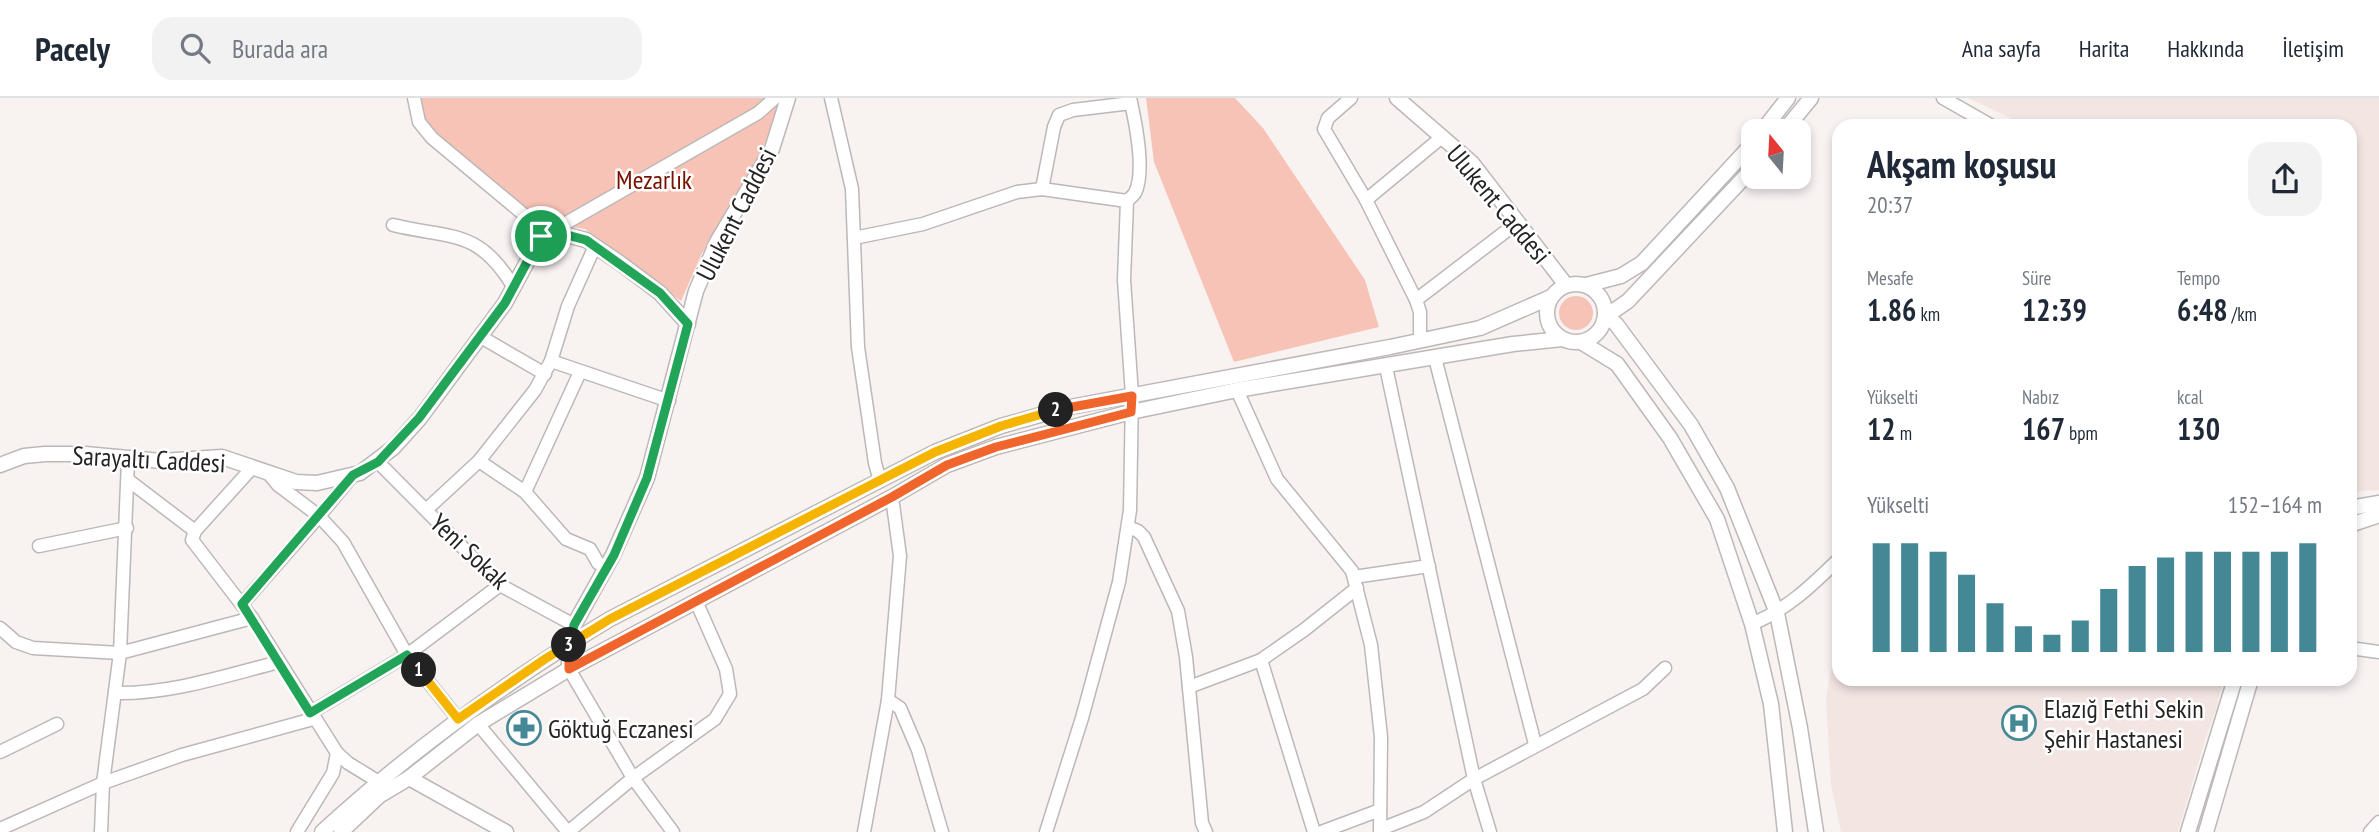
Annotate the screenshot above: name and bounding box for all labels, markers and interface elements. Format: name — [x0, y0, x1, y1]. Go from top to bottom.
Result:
search box — [152, 17, 642, 80]
text: Pacely — [35, 27, 110, 70]
icon: search — [176, 29, 214, 67]
text: Burada ara — [232, 32, 328, 65]
text: Ana sayfa — [1962, 33, 2041, 64]
text: Harita — [2079, 33, 2129, 64]
text: Hakkında — [2167, 33, 2244, 64]
text: İletişim — [2282, 33, 2344, 64]
north arrow — [1741, 119, 1811, 189]
map controls — [1741, 119, 1811, 189]
street label: Ulukent Caddesi — [1440, 138, 1558, 270]
text: Akşam koşusu — [1867, 139, 2056, 188]
street label: Ulukent Caddesi — [688, 142, 784, 286]
button: share — [2248, 142, 2322, 216]
park label: Mezarlık — [616, 163, 692, 196]
text: 20:37 — [1867, 190, 1913, 219]
pin — [511, 206, 571, 266]
icon: arrive — [522, 217, 560, 255]
text: Mesafe — [1867, 266, 1914, 290]
text: Süre — [2022, 266, 2051, 290]
text: Tempo — [2177, 266, 2220, 290]
text: 1.86 — [1867, 290, 1916, 329]
text: 12:39 — [2022, 290, 2087, 329]
text: 6:48 — [2177, 290, 2228, 329]
text: km — [1916, 302, 1940, 326]
text: /km — [2228, 302, 2257, 326]
text: Yükselti — [1867, 385, 1918, 409]
text: Nabız — [2022, 385, 2059, 409]
text: kcal — [2177, 385, 2203, 409]
pin: 2 — [1038, 392, 1074, 428]
text: 2 — [1051, 397, 1060, 421]
text: 12 — [1867, 409, 1896, 448]
text: 167 — [2022, 409, 2065, 448]
text: 130 — [2177, 409, 2220, 448]
text: m — [1896, 421, 1912, 445]
text: bpm — [2065, 421, 2098, 445]
street label: Sarayaltı Caddesi — [72, 439, 226, 479]
text: Yükselti — [1867, 490, 1929, 519]
text: 152–164 m — [2228, 490, 2322, 519]
street label: Yeni Sokak — [424, 506, 516, 596]
pin: 3 — [552, 628, 586, 662]
text: 3 — [564, 632, 573, 656]
pin: 1 — [402, 652, 436, 688]
text: 1 — [414, 657, 423, 681]
place label: Elazığ Fethi Sekin Şehir Hastanesi — [2044, 692, 2204, 755]
hospital icon: Elazığ Fethi Sekin Şehir Hastanesi — [2000, 704, 2038, 742]
pharmacy icon: Göktuğ Eczanesi — [505, 709, 543, 747]
place label: Göktuğ Eczanesi — [548, 712, 694, 745]

